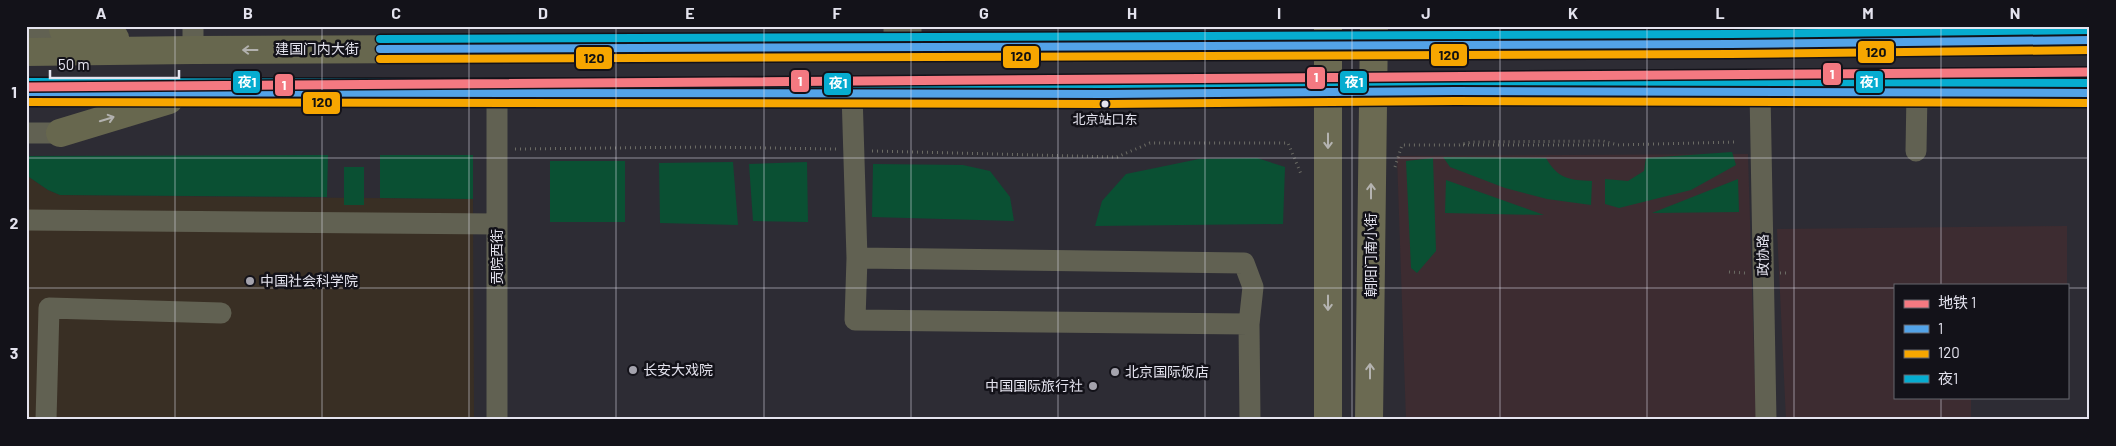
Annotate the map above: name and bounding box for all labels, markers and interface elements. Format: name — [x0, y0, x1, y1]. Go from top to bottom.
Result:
text: A — [96, 3, 107, 22]
text: B — [243, 3, 253, 22]
text: C — [391, 3, 401, 22]
text: D — [538, 3, 548, 22]
text: E — [685, 3, 695, 22]
text: F — [833, 3, 842, 22]
text: G — [979, 3, 989, 22]
text: H — [1127, 3, 1137, 22]
text: I — [1277, 3, 1281, 22]
text: J — [1421, 3, 1431, 22]
text: K — [1568, 3, 1578, 22]
text: L — [1715, 3, 1725, 22]
text: M — [1862, 3, 1874, 22]
text: N — [2010, 3, 2020, 22]
street label: 建国门内大街 — [275, 40, 359, 57]
line badge: 120 — [1857, 40, 1895, 64]
line badge: 120 — [1430, 43, 1468, 67]
text: 120 — [1866, 43, 1886, 60]
one-way arrow — [242, 45, 258, 55]
line badge: 120 — [1002, 45, 1040, 69]
line badge: 120 — [575, 46, 613, 70]
text: 120 — [1439, 46, 1459, 63]
text: 120 — [1011, 47, 1031, 64]
scale bar — [50, 48, 179, 80]
text: 120 — [584, 49, 604, 66]
text: 50 m — [58, 55, 90, 73]
line badge: 1 — [1822, 62, 1842, 86]
text: 1 — [1830, 65, 1835, 82]
line badge: 1 — [1306, 66, 1326, 90]
text: 1 — [1314, 68, 1319, 85]
line badge: 1 — [790, 69, 810, 93]
line badge: 夜1 — [232, 70, 261, 94]
line badge: 夜1 — [1339, 70, 1368, 94]
line badge: 夜1 — [1855, 70, 1884, 94]
text: 1 — [798, 72, 803, 89]
line badge: 夜1 — [823, 72, 852, 96]
text: 夜1 — [238, 73, 257, 90]
line badge: 1 — [274, 73, 294, 97]
text: 夜1 — [1345, 73, 1364, 90]
text: 夜1 — [1860, 73, 1879, 90]
text: 夜1 — [829, 74, 848, 91]
text: 1 — [282, 76, 287, 93]
text: 1 — [11, 82, 17, 101]
line badge: 120 — [302, 91, 341, 115]
text: 120 — [312, 93, 332, 110]
marker: 北京站口东 — [1100, 99, 1110, 109]
place label: 北京站口东 — [1072, 111, 1138, 127]
one-way arrow — [98, 114, 114, 124]
one-way arrow — [1323, 132, 1333, 148]
one-way arrow — [1366, 183, 1376, 200]
text: 2 — [10, 213, 19, 232]
street label: 朝阳门南小街 — [1362, 213, 1379, 297]
street label: 贡院西街 — [488, 229, 505, 285]
street label: 政协路 — [1754, 234, 1771, 276]
place label: 中国社会科学院 — [260, 272, 358, 289]
marker: 中国社会科学院 — [244, 275, 256, 287]
legend — [1894, 284, 2068, 398]
text: 地铁 1 — [1938, 293, 1976, 311]
one-way arrow — [1323, 294, 1333, 311]
text: 1 — [1938, 319, 1943, 337]
text: 3 — [10, 343, 18, 362]
text: 120 — [1938, 343, 1960, 361]
place label: 长安大戏院 — [643, 361, 713, 378]
place label: 北京国际饭店 — [1125, 363, 1209, 380]
one-way arrow — [1365, 363, 1375, 380]
marker: 长安大戏院 — [627, 364, 639, 376]
marker: 北京国际饭店 — [1109, 366, 1121, 378]
text: 夜1 — [1938, 369, 1958, 387]
place label: 中国国际旅行社 — [985, 377, 1083, 394]
marker: 中国国际旅行社 — [1087, 380, 1099, 392]

